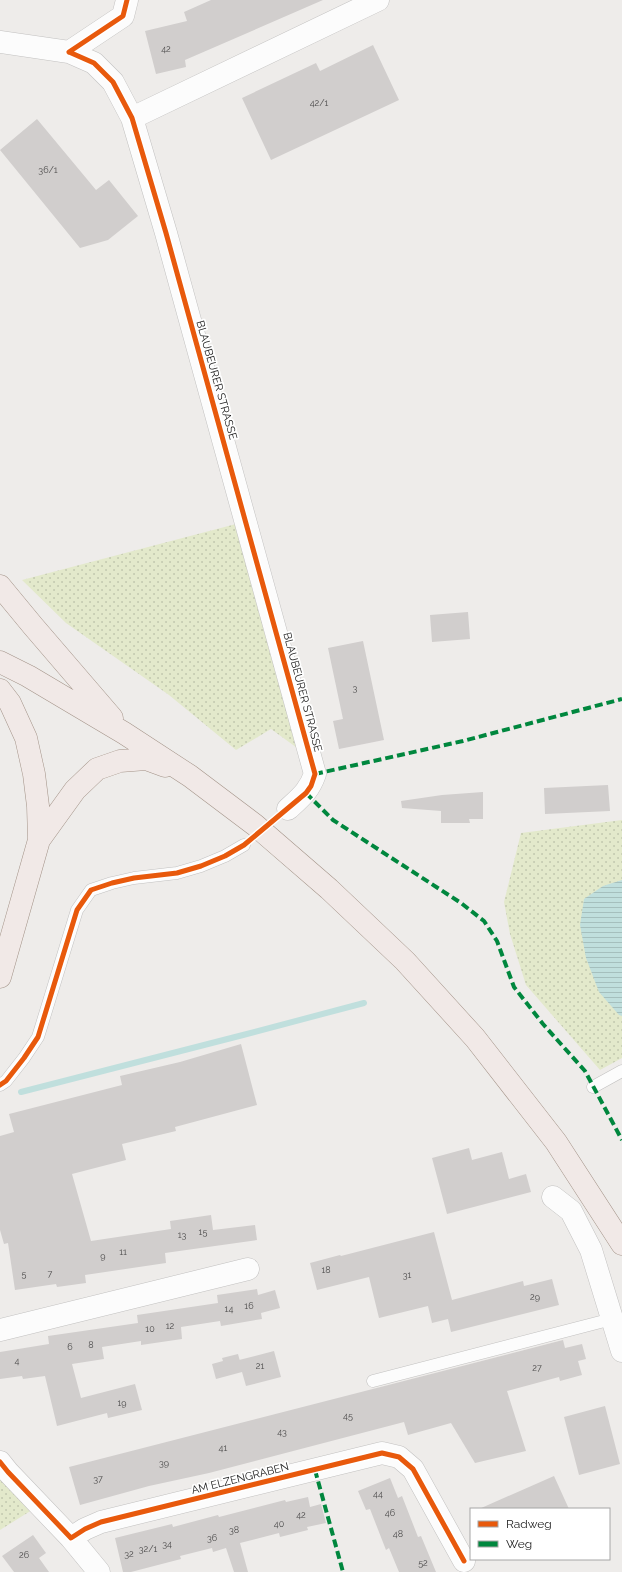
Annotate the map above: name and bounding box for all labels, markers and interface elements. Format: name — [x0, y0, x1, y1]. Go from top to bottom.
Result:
house number: 42 — [161, 44, 171, 54]
house number: 42/1 — [310, 98, 328, 108]
house number: 36/1 — [38, 165, 58, 175]
street label: BLAUBEURER STRASSE — [193, 319, 240, 441]
street label: BLAUBEURER STRASSE — [280, 631, 325, 754]
house number: 3 — [353, 683, 358, 693]
house number: 15 — [199, 1227, 207, 1237]
house number: 13 — [178, 1230, 187, 1240]
house number: 11 — [119, 1247, 127, 1257]
house number: 9 — [100, 1251, 106, 1261]
house number: 18 — [321, 1265, 331, 1275]
house number: 5 — [22, 1269, 27, 1279]
house number: 7 — [48, 1269, 53, 1279]
house number: 31 — [403, 1270, 411, 1280]
house number: 29 — [530, 1292, 540, 1302]
house number: 16 — [244, 1301, 254, 1311]
house number: 14 — [225, 1304, 233, 1314]
house number: 12 — [166, 1321, 175, 1331]
house number: 10 — [145, 1324, 155, 1334]
house number: 8 — [88, 1340, 94, 1350]
house number: 6 — [67, 1342, 73, 1352]
house number: 4 — [15, 1356, 20, 1366]
house number: 21 — [256, 1361, 264, 1371]
house number: 27 — [532, 1363, 542, 1373]
house number: 19 — [117, 1398, 127, 1408]
house number: 45 — [343, 1411, 353, 1421]
house number: 43 — [277, 1427, 287, 1437]
house number: 41 — [219, 1443, 228, 1453]
house number: 39 — [159, 1458, 169, 1468]
street label: AM ELZENGRABEN — [190, 1460, 290, 1497]
house number: 37 — [93, 1474, 103, 1484]
house number: 44 — [373, 1489, 383, 1499]
house number: 46 — [385, 1508, 396, 1518]
legend — [470, 1508, 610, 1560]
house number: 42 — [296, 1510, 306, 1520]
text: Radweg — [506, 1517, 552, 1531]
house number: 40 — [274, 1519, 285, 1529]
house number: 38 — [229, 1525, 239, 1535]
house number: 48 — [393, 1529, 403, 1539]
house number: 36 — [207, 1533, 218, 1543]
text: Weg — [506, 1537, 532, 1551]
house number: 34 — [162, 1539, 172, 1549]
house number: 32/1 — [139, 1544, 157, 1554]
house number: 32 — [124, 1549, 134, 1559]
house number: 26 — [19, 1550, 30, 1560]
house number: 52 — [418, 1558, 428, 1568]

